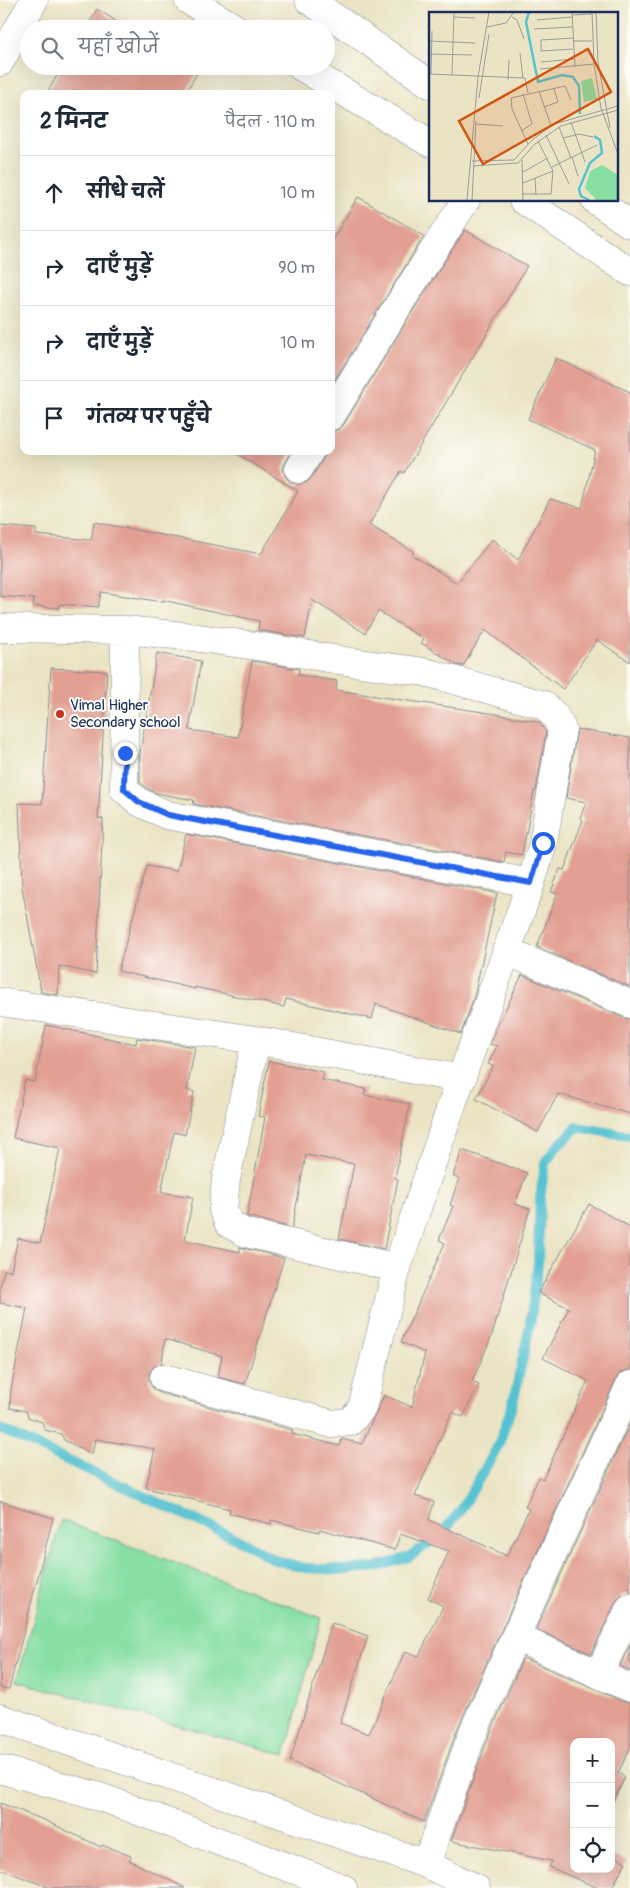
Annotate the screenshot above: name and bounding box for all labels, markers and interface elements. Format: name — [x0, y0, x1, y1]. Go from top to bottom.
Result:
inset map — [429, 12, 618, 201]
search box — [20, 20, 335, 75]
icon: search — [38, 34, 66, 62]
text: यहाँ खोजें — [78, 35, 159, 59]
text: 2 मिनट — [40, 108, 107, 135]
text: पैदल · 110 m — [225, 112, 315, 132]
icon: ahead — [40, 179, 68, 207]
text: सीधे चलें — [87, 180, 164, 204]
text: 10 m — [280, 183, 315, 203]
icon: right — [40, 254, 68, 282]
text: दाएँ मुड़ें — [87, 255, 152, 279]
text: 90 m — [278, 258, 315, 278]
icon: right — [40, 329, 68, 357]
text: दाएँ मुड़ें — [87, 330, 152, 354]
text: 10 m — [280, 333, 315, 353]
icon: arrive — [40, 404, 68, 432]
text: गंतव्य पर पहुँचे — [87, 405, 211, 429]
place label: Vimal Higher Secondary school — [70, 696, 181, 732]
marker: Vimal Higher Secondary school — [54, 708, 66, 720]
route end — [114, 742, 137, 765]
route start — [532, 832, 555, 855]
map controls — [570, 1738, 615, 1873]
button: + — [570, 1738, 615, 1783]
button: − — [570, 1783, 615, 1828]
button: locate — [570, 1828, 615, 1873]

